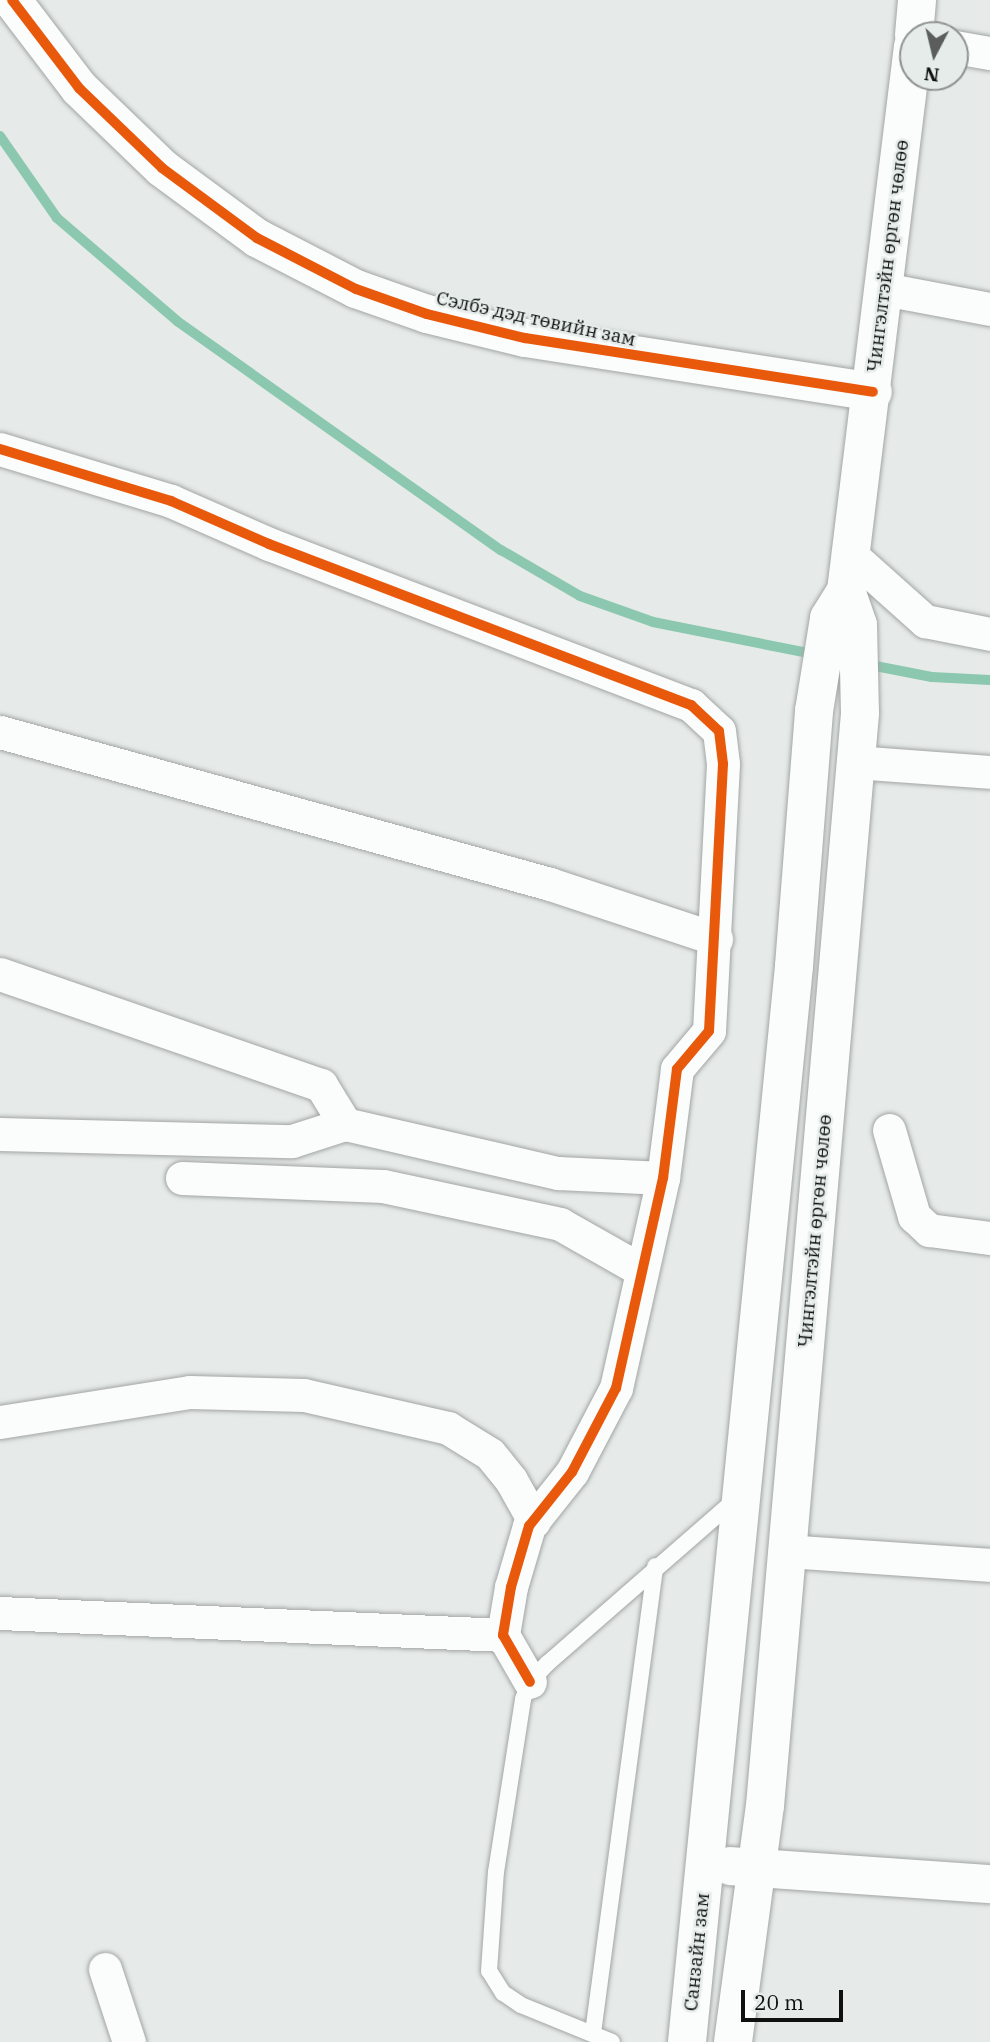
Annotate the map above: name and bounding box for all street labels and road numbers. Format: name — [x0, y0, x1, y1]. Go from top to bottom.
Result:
street label: Чингэлтэйн өргөн чөлөө — [862, 139, 914, 373]
street label: Сэлбэ дэд төвийн зам — [434, 287, 638, 351]
street label: Чингэлтэйн өргөн чөлөө — [793, 1113, 837, 1349]
street label: Санзайн зам — [679, 1892, 715, 2012]

